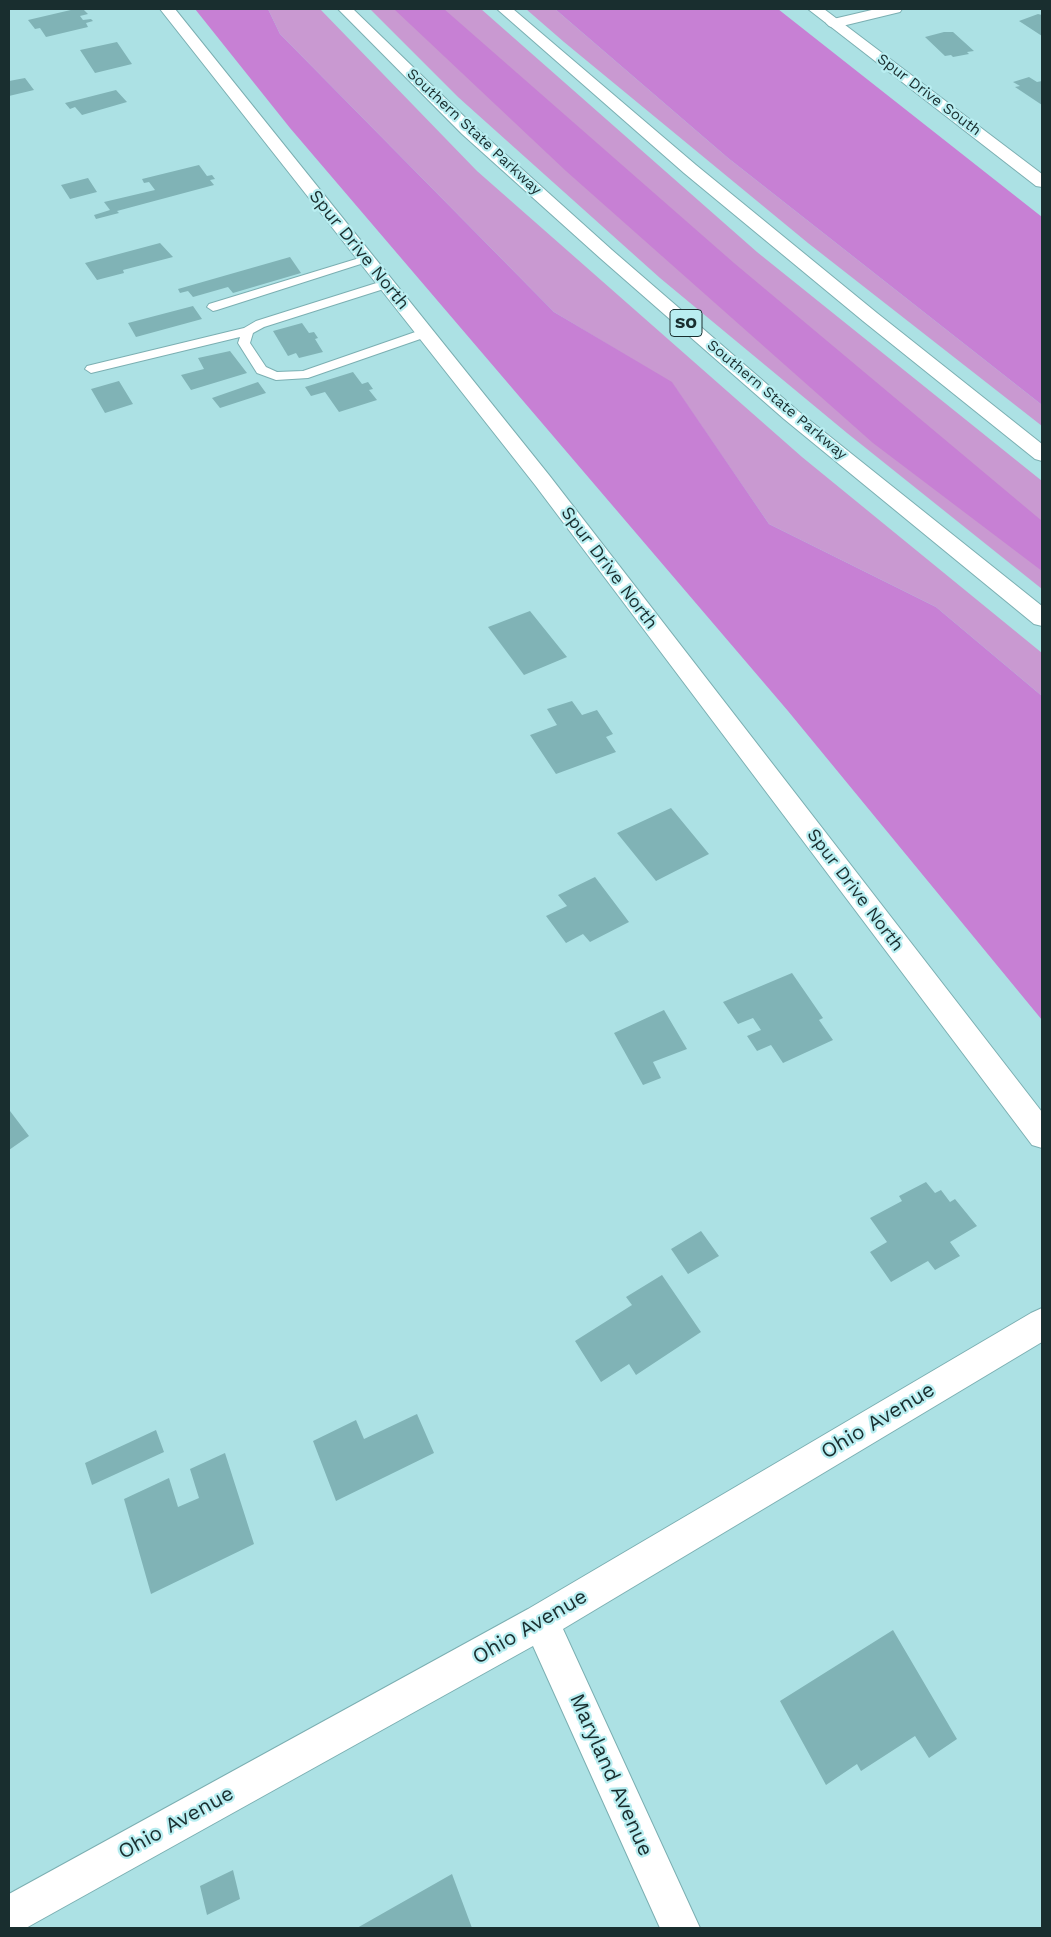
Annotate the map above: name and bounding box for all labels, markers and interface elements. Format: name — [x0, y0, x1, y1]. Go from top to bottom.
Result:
street label: Spur Drive South — [874, 50, 984, 140]
street label: Southern State Parkway — [403, 65, 545, 199]
street label: Spur Drive North — [304, 186, 414, 314]
road number: SO — [670, 309, 702, 336]
street label: Southern State Parkway — [703, 336, 851, 464]
street label: Spur Drive North — [556, 503, 662, 633]
street label: Spur Drive North — [802, 825, 908, 955]
street label: Ohio Avenue — [817, 1377, 939, 1465]
street label: Ohio Avenue — [468, 1584, 592, 1670]
street label: Maryland Avenue — [564, 1690, 658, 1860]
street label: Ohio Avenue — [114, 1781, 238, 1865]

